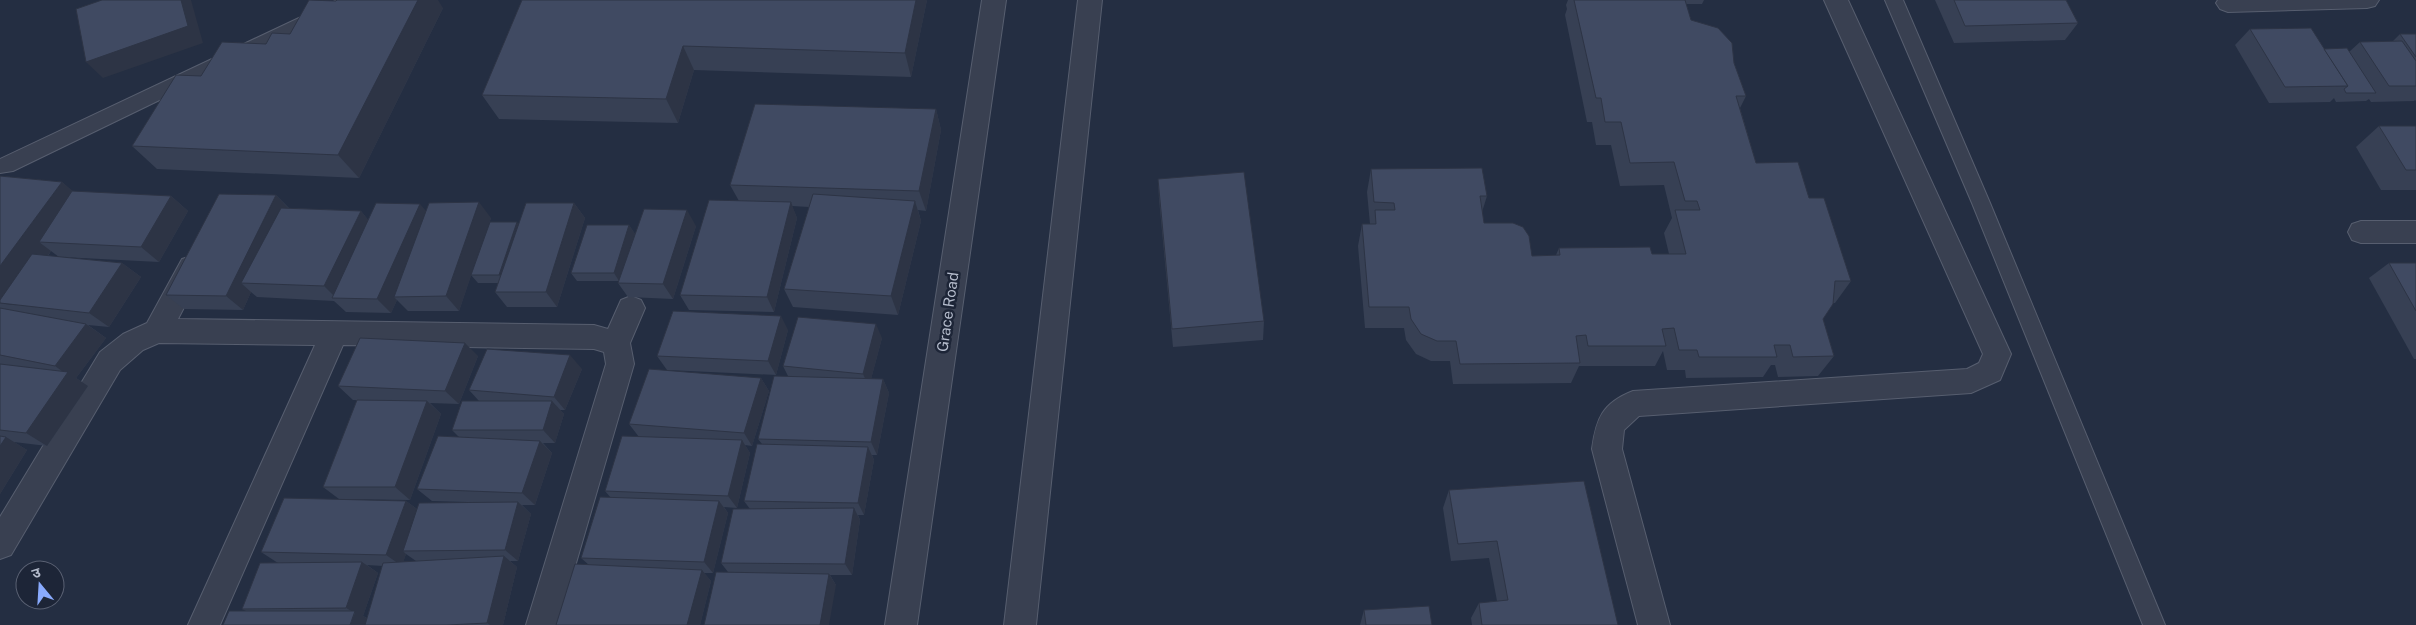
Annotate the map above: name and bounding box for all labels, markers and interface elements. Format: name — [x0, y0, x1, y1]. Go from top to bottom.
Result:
street label: Grace Road — [933, 271, 962, 353]
north arrow — [15, 560, 65, 610]
text: उ — [30, 564, 43, 582]

